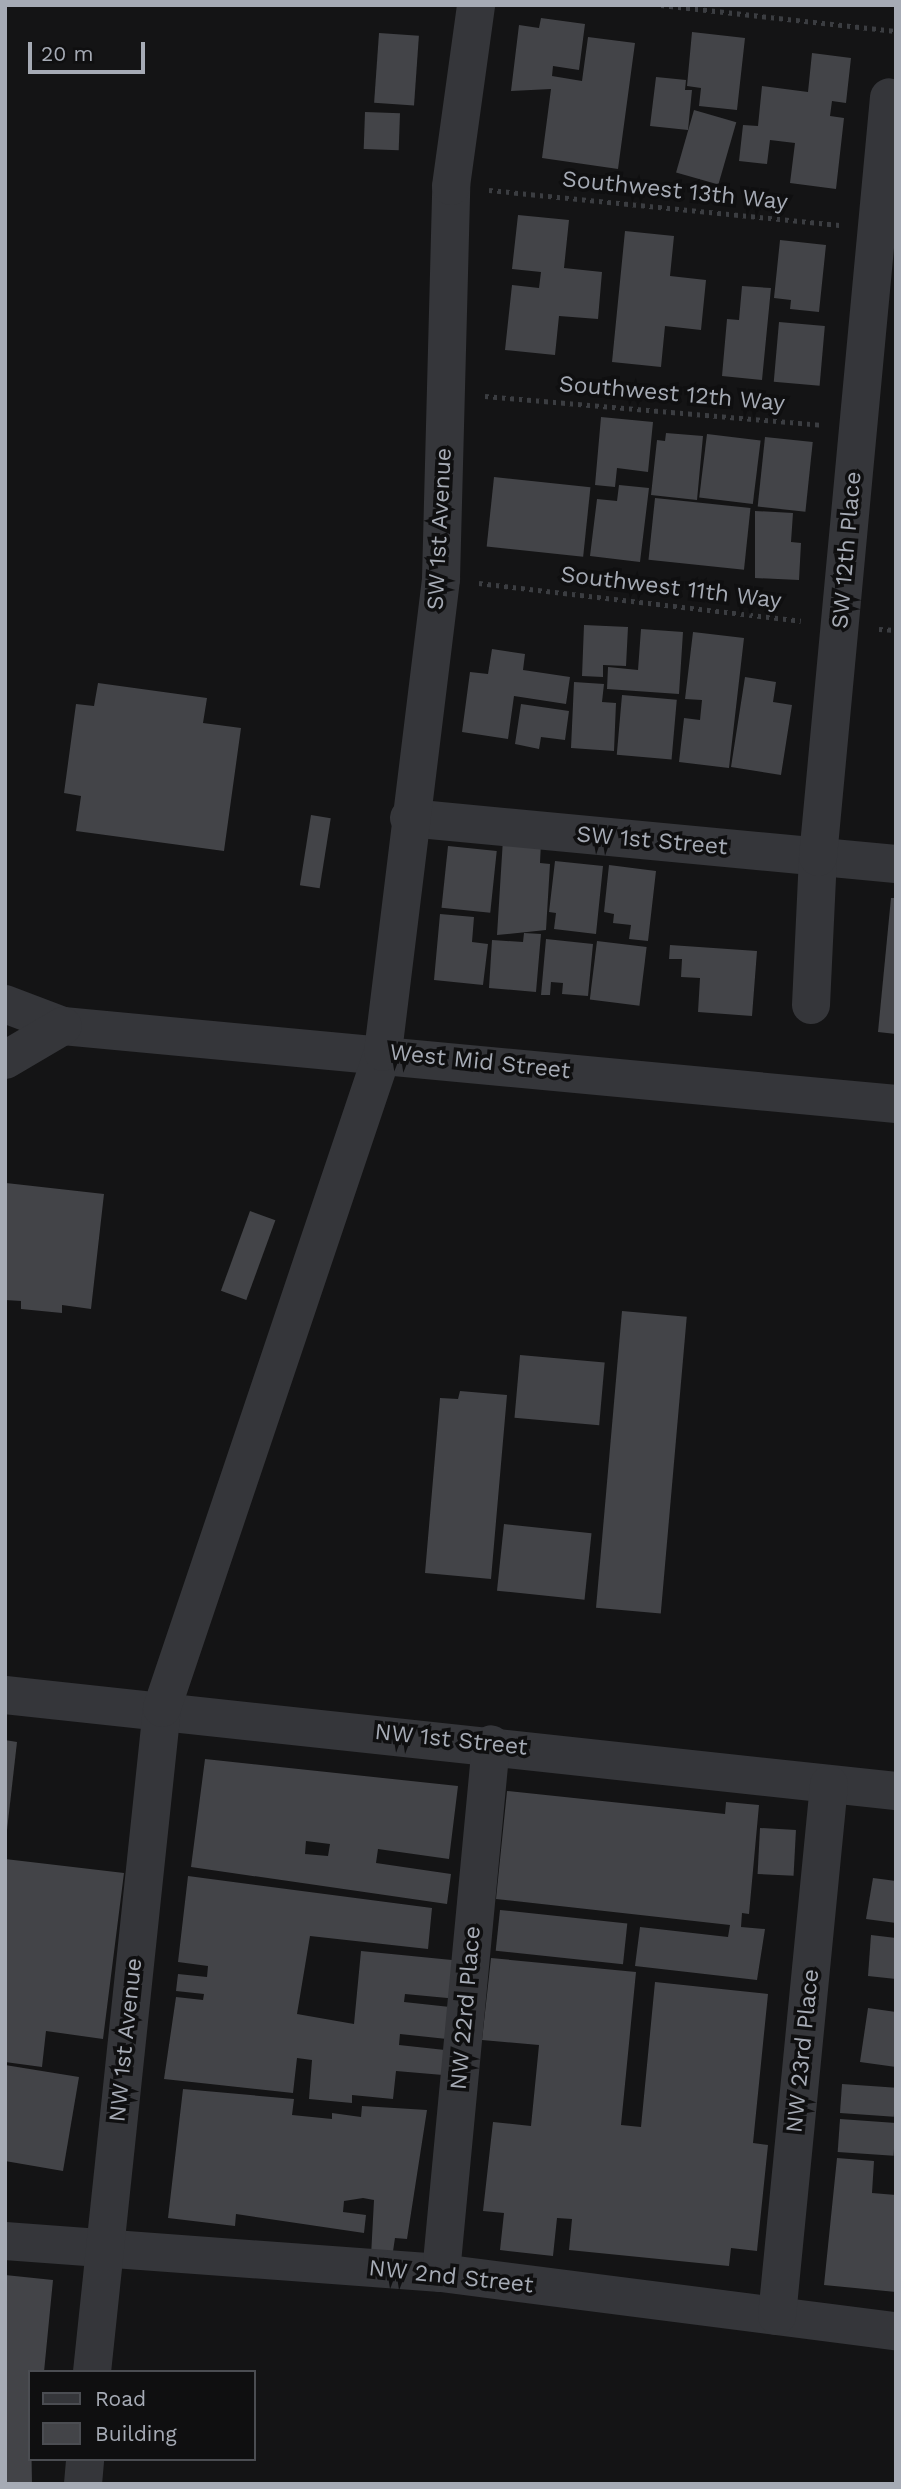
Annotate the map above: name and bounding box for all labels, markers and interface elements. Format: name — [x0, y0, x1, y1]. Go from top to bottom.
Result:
scale bar — [32, 28, 149, 72]
text: 20 m — [41, 41, 93, 66]
street label: Southwest 13th Way — [560, 165, 790, 217]
street label: Southwest 12th Way — [557, 370, 787, 418]
street label: SW 1st Avenue — [422, 446, 458, 612]
street label: SW 12th Place — [826, 470, 868, 630]
street label: Southwest 11th Way — [559, 561, 783, 615]
street label: SW 1st Street — [575, 821, 729, 861]
street label: West Mid Street — [388, 1039, 572, 1085]
street label: NW 1st Street — [373, 1718, 529, 1762]
street label: NW 22rd Place — [445, 1925, 487, 2091]
street label: NW 1st Avenue — [104, 1956, 148, 2124]
street label: NW 23rd Place — [781, 1967, 825, 2135]
street label: NW 2nd Street — [367, 2255, 535, 2299]
legend — [28, 2370, 256, 2461]
text: Road — [95, 2386, 146, 2411]
text: Building — [95, 2421, 177, 2446]

